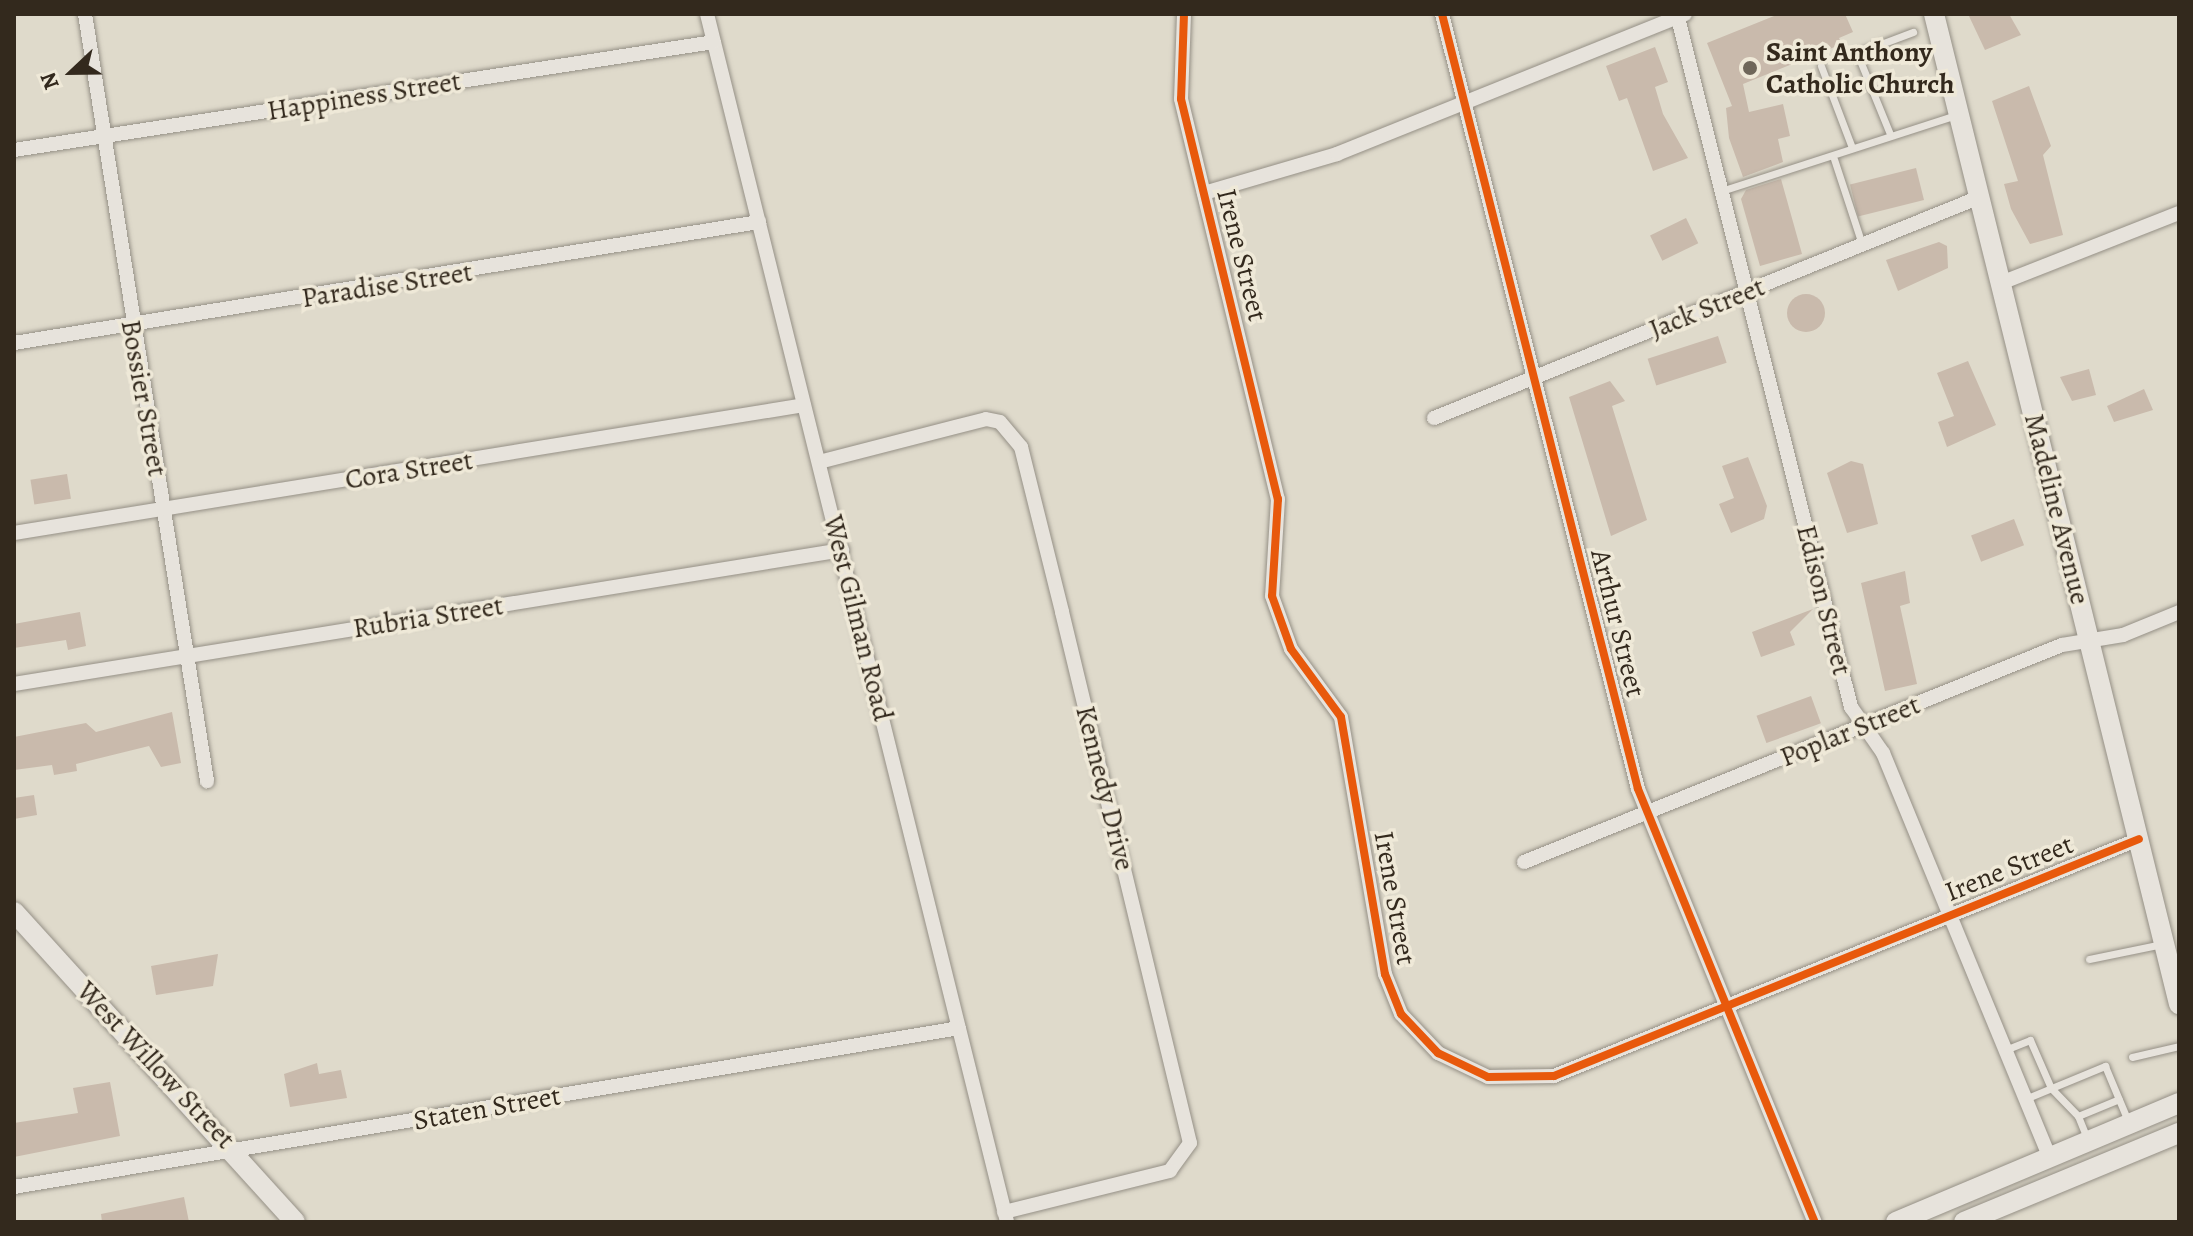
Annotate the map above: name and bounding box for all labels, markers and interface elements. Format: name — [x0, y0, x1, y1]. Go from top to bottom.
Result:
north arrow — [32, 32, 112, 112]
place label: Saint Anthony Catholic Church — [1766, 35, 1954, 101]
marker: Saint Anthony Catholic Church — [1741, 59, 1759, 77]
street label: Happiness Street — [265, 64, 463, 128]
text: N — [33, 68, 67, 94]
street label: Irene Street — [1209, 185, 1275, 325]
street label: Paradise Street — [299, 255, 475, 315]
street label: Jack Street — [1644, 270, 1770, 346]
street label: Bossier Street — [114, 317, 174, 479]
street label: Madeline Avenue — [2017, 410, 2097, 608]
street label: Cora Street — [343, 443, 475, 497]
street label: West Gilman Road — [816, 512, 900, 724]
street label: Edison Street — [1789, 521, 1859, 679]
street label: Arthur Street — [1583, 546, 1653, 700]
street label: Rubria Street — [350, 589, 506, 645]
street label: Poplar Street — [1775, 688, 1925, 774]
street label: Kennedy Drive — [1068, 702, 1142, 874]
street label: Irene Street — [1940, 827, 2078, 909]
street label: Irene Street — [1367, 829, 1423, 967]
street label: West Willow Street — [70, 974, 242, 1156]
street label: Staten Street — [411, 1079, 563, 1137]

